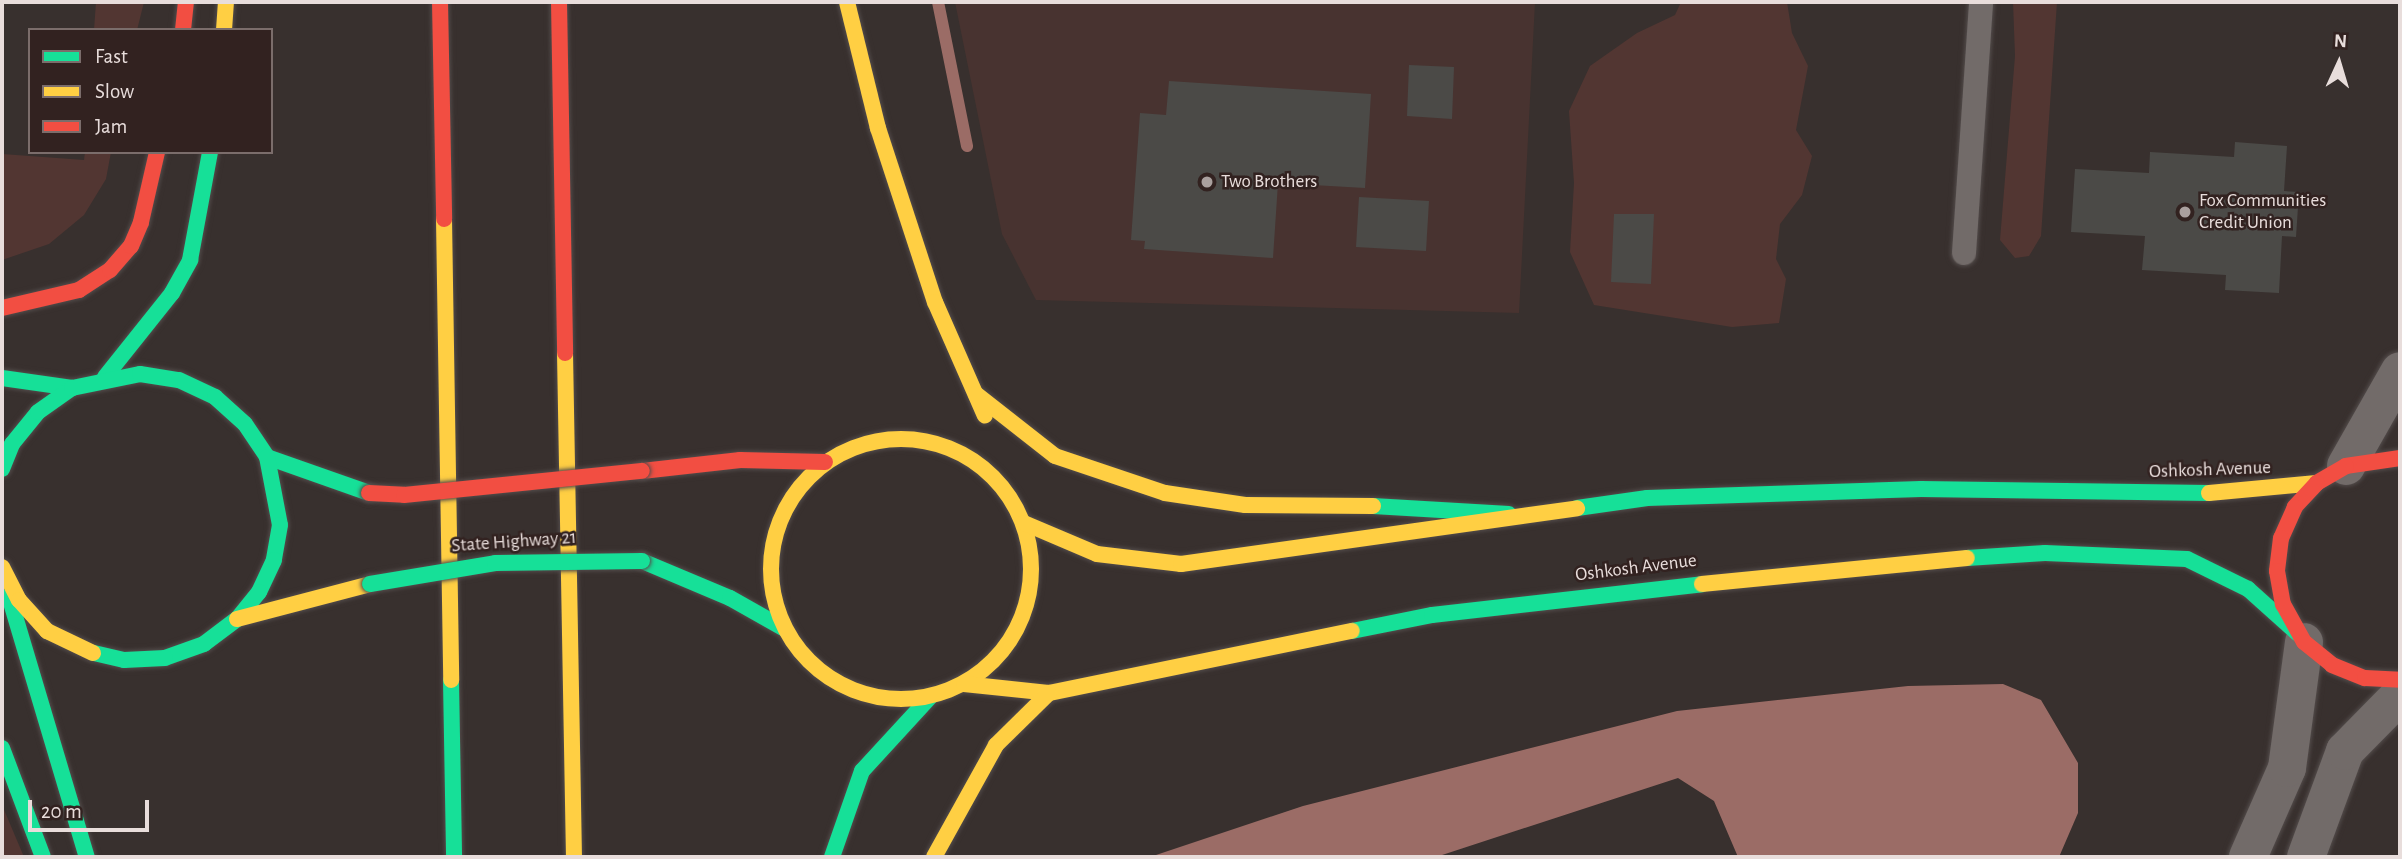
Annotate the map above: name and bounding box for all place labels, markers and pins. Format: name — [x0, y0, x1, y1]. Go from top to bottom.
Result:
place label: Two Brothers — [1221, 171, 1317, 193]
marker: Two Brothers — [1199, 174, 1215, 190]
place label: Fox Communities Credit Union — [2199, 190, 2326, 234]
marker: Fox Communities Credit Union — [2177, 204, 2193, 220]

